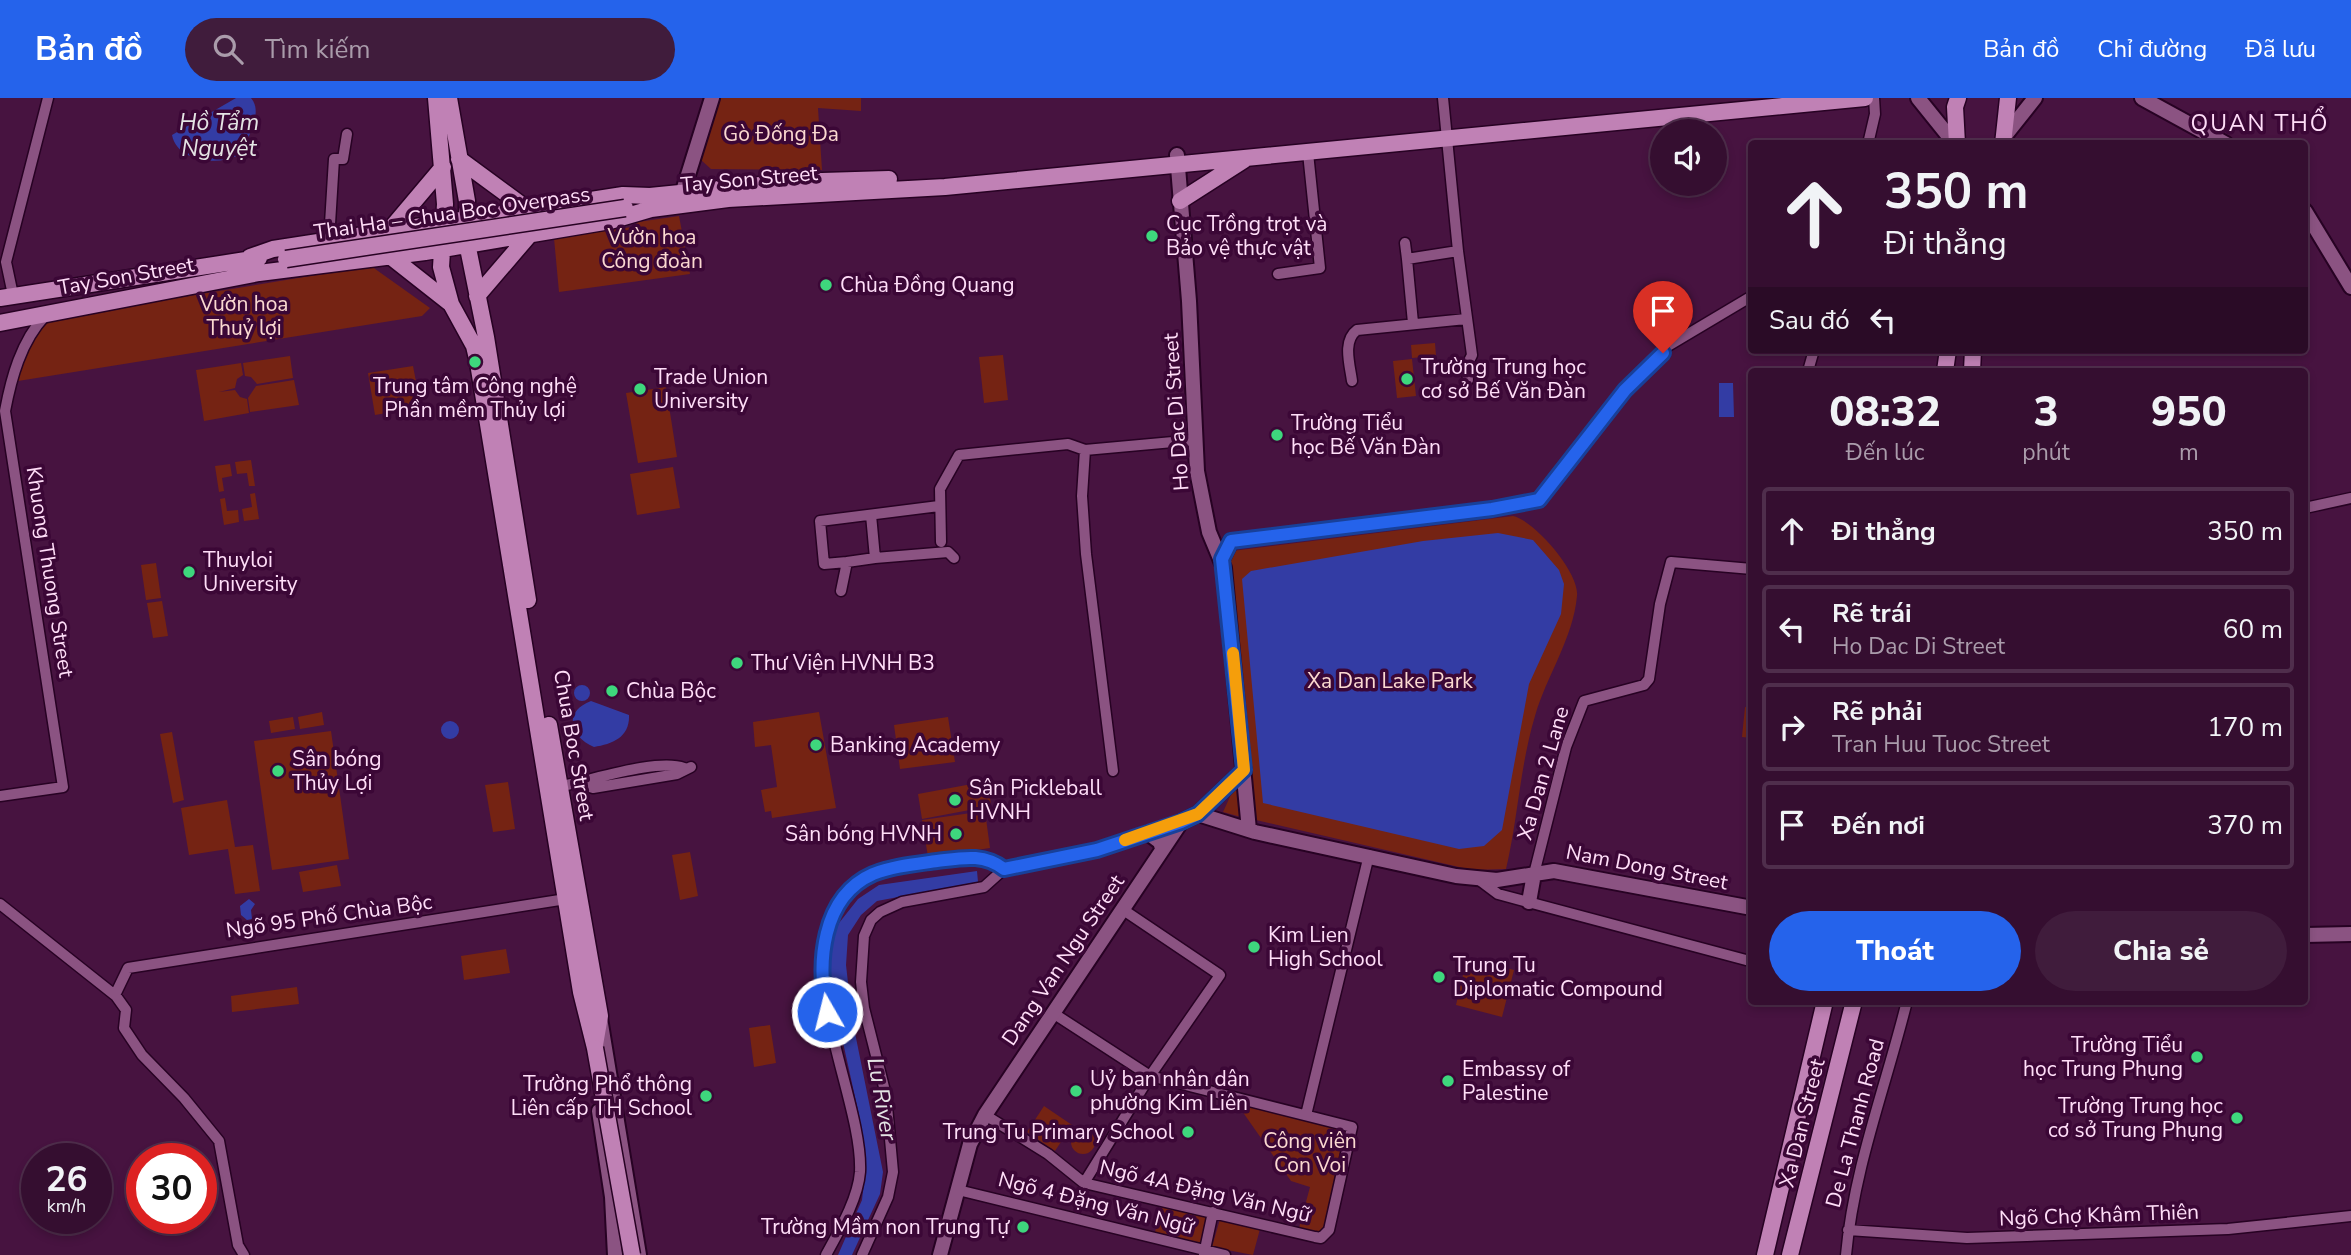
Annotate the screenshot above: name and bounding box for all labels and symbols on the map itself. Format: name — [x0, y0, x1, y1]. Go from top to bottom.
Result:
district label: QUAN THỔ — [2191, 106, 2329, 139]
water label: Hồ Tẩm Nguyệt — [179, 107, 259, 164]
park label: Gò Đống Đa — [723, 120, 839, 148]
street label: Tay Son Street — [679, 159, 819, 199]
street label: Thai Ha – Chua Boc Overpass — [312, 180, 592, 246]
place label: Cục Trồng trọt và Bảo vệ thực vật — [1166, 210, 1327, 262]
park label: Vườn hoa Công đoàn — [601, 223, 703, 275]
marker: Cục Trồng trọt và Bảo vệ thực vật — [1144, 228, 1160, 244]
street label: Tay Son Street — [56, 250, 197, 302]
place label: Chùa Đồng Quang — [840, 271, 1015, 299]
marker: Chùa Đồng Quang — [818, 277, 834, 293]
pin — [1633, 281, 1693, 353]
park label: Vườn hoa Thuỷ lợi — [199, 290, 288, 342]
street label: Ho Dac Di Street — [1156, 332, 1195, 492]
place label: Trường Trung học cơ sở Bế Văn Đàn — [1421, 353, 1586, 405]
marker: Trung tâm Công nghệ Phần mềm Thủy lợi — [467, 354, 483, 370]
place label: Trade Union University — [654, 363, 768, 415]
marker: Trường Trung học cơ sở Bế Văn Đàn — [1399, 371, 1415, 387]
place label: Trung tâm Công nghệ Phần mềm Thủy lợi — [373, 372, 577, 424]
marker: Trade Union University — [632, 381, 648, 397]
place label: Trường Tiểu học Bế Văn Đàn — [1291, 409, 1441, 461]
marker: Trường Tiểu học Bế Văn Đàn — [1269, 427, 1285, 443]
street label: Khuong Thuong Street — [20, 465, 81, 680]
place label: Thuyloi University — [203, 546, 298, 598]
marker: Thuyloi University — [181, 564, 197, 580]
place label: Thư Viện HVNH B3 — [751, 649, 935, 677]
marker: Thư Viện HVNH B3 — [729, 655, 745, 671]
street label: Chua Boc Street — [547, 667, 601, 823]
park label: Xa Dan Lake Park — [1307, 667, 1473, 695]
place label: Chùa Bộc — [626, 677, 716, 705]
marker: Chùa Bộc — [604, 683, 620, 699]
street label: Xa Dan 2 Lane — [1511, 703, 1575, 843]
place label: Banking Academy — [830, 731, 1001, 759]
marker: Banking Academy — [808, 737, 824, 753]
place label: Sân bóng Thủy Lợi — [292, 745, 382, 797]
marker: Sân bóng Thủy Lợi — [270, 763, 286, 779]
place label: Sân Pickleball HVNH — [969, 774, 1103, 826]
marker: Sân Pickleball HVNH — [947, 792, 963, 808]
place label: Sân bóng HVNH — [785, 820, 942, 848]
marker: Sân bóng HVNH — [948, 826, 964, 842]
street label: Nam Dong Street — [1564, 838, 1731, 897]
street label: Dang Van Ngu Street — [995, 869, 1131, 1051]
street label: Ngõ 95 Phố Chùa Bộc — [224, 888, 434, 944]
place label: Kim Lien High School — [1268, 921, 1383, 973]
marker: Kim Lien High School — [1246, 939, 1262, 955]
place label: Trung Tu Diplomatic Compound — [1453, 951, 1663, 1003]
marker: Trung Tu Diplomatic Compound — [1431, 969, 1447, 985]
position arrow — [790, 975, 864, 1049]
place label: Trường Tiểu học Trung Phụng — [2023, 1031, 2183, 1083]
street label: De La Thanh Road — [1819, 1035, 1891, 1211]
marker: Trường Tiểu học Trung Phụng — [2189, 1049, 2205, 1065]
water label: Lu River — [859, 1055, 905, 1144]
place label: Embassy of Palestine — [1462, 1055, 1571, 1107]
street label: Xa Dan Street — [1773, 1055, 1832, 1190]
place label: Uỷ ban nhân dân phường Kim Liên — [1090, 1065, 1250, 1117]
place label: Trường Phổ thông Liên cấp TH School — [511, 1070, 693, 1122]
marker: Embassy of Palestine — [1440, 1073, 1456, 1089]
marker: Uỷ ban nhân dân phường Kim Liên — [1068, 1083, 1084, 1099]
marker: Trường Phổ thông Liên cấp TH School — [698, 1088, 714, 1104]
place label: Trường Trung học cơ sở Trung Phụng — [2048, 1092, 2223, 1144]
marker: Trường Trung học cơ sở Trung Phụng — [2229, 1110, 2245, 1126]
place label: Trung Tu Primary School — [943, 1118, 1175, 1146]
marker: Trung Tu Primary School — [1180, 1124, 1196, 1140]
park label: Công viên Con Voi — [1263, 1127, 1357, 1179]
speed limit sign: 30 — [126, 1143, 217, 1234]
street label: Ngõ 4A Đặng Văn Ngữ — [1097, 1153, 1315, 1229]
street label: Ngõ 4 Đặng Văn Ngữ — [995, 1165, 1198, 1241]
street label: Ngõ Chợ Khâm Thiên — [1998, 1198, 2200, 1232]
place label: Trường Mầm non Trung Tự — [761, 1213, 1010, 1241]
marker: Trường Mầm non Trung Tự — [1015, 1219, 1031, 1235]

